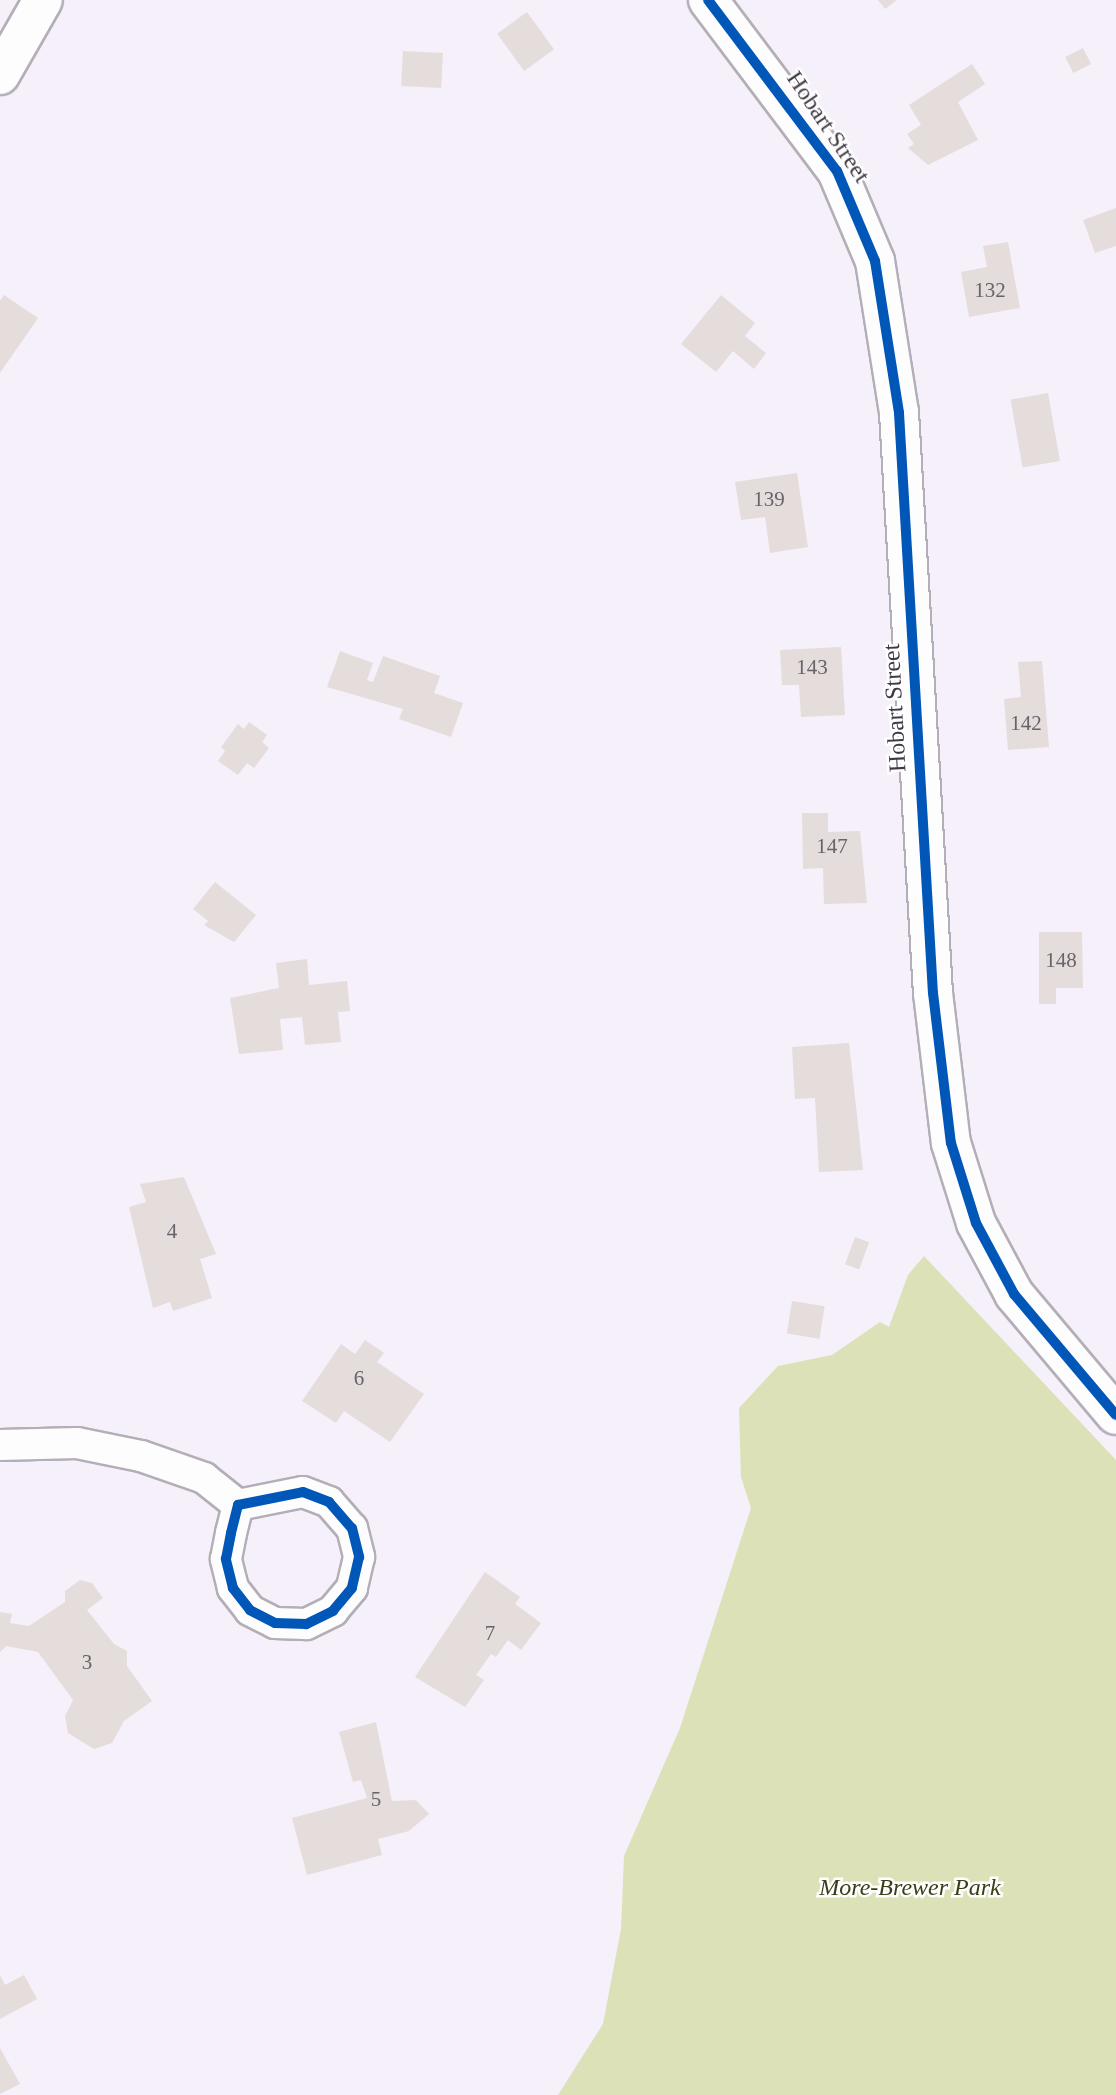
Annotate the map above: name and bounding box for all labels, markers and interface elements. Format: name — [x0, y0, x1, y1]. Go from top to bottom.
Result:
street label: Hobart Street — [780, 66, 876, 188]
house number: 132 — [974, 277, 1006, 303]
house number: 139 — [753, 486, 785, 512]
street label: Hobart Street — [877, 643, 913, 773]
house number: 143 — [796, 654, 828, 680]
house number: 142 — [1010, 710, 1042, 736]
house number: 147 — [816, 833, 848, 859]
house number: 148 — [1045, 947, 1077, 973]
house number: 4 — [167, 1218, 177, 1244]
house number: 6 — [354, 1365, 364, 1391]
house number: 7 — [485, 1620, 495, 1646]
house number: 3 — [82, 1649, 92, 1675]
house number: 5 — [371, 1786, 381, 1812]
park label: More-Brewer Park — [819, 1874, 1001, 1902]

